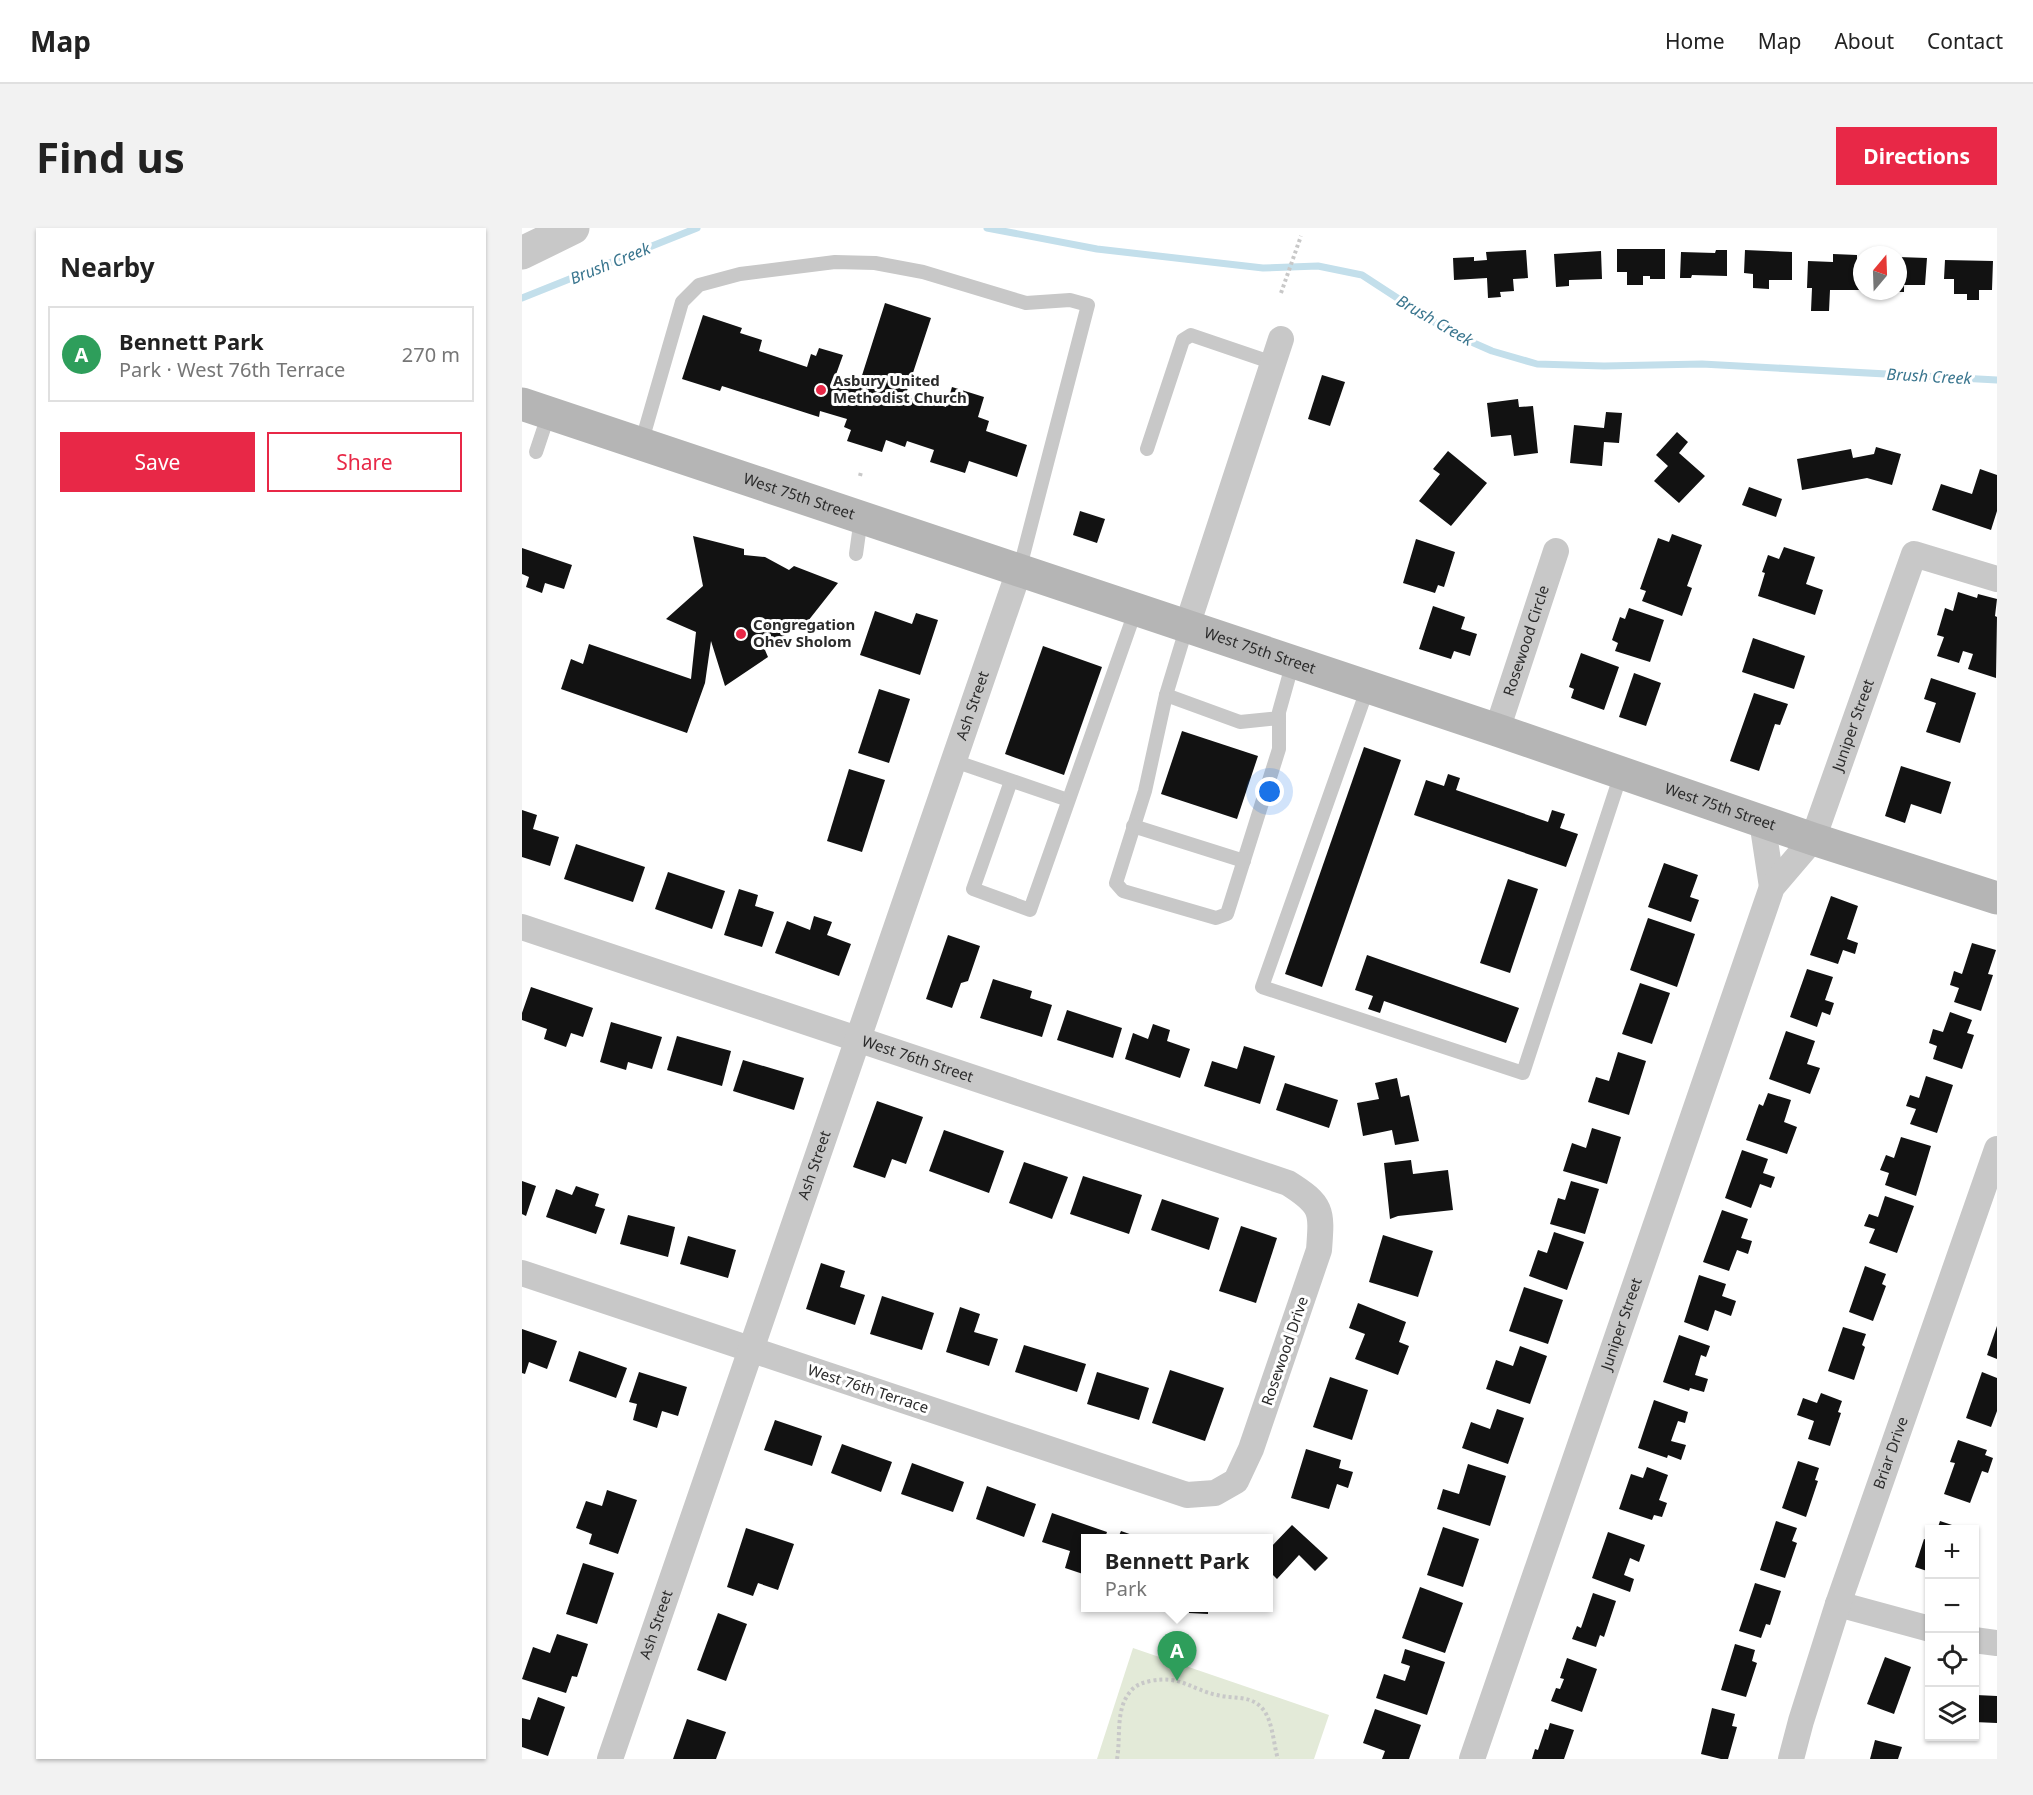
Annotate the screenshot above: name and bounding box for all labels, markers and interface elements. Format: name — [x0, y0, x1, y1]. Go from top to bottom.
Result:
text: Map — [30, 22, 91, 60]
text: Home — [1665, 27, 1725, 55]
text: Map — [1758, 27, 1801, 55]
text: About — [1834, 27, 1894, 55]
text: Contact — [1927, 27, 2003, 55]
button: Directions — [1836, 127, 1997, 185]
text: Find us — [36, 128, 185, 185]
water label: Brush Creek — [567, 236, 654, 289]
north arrow — [1853, 246, 1907, 300]
text: Nearby — [60, 249, 155, 285]
water label: Brush Creek — [1393, 289, 1478, 351]
text: Bennett Park — [119, 326, 264, 356]
text: A — [75, 341, 88, 368]
text: 270 m — [402, 341, 460, 368]
text: Park · West 76th Terrace — [119, 356, 345, 383]
water label: Brush Creek — [1886, 363, 1973, 389]
place label: Asbury United Methodist Church — [833, 370, 967, 407]
marker: Asbury United Methodist Church — [814, 383, 828, 397]
button: Save — [60, 432, 255, 492]
button: Share — [267, 432, 462, 492]
street label: West 75th Street — [741, 468, 858, 524]
street label: Rosewood Circle — [1498, 582, 1553, 698]
place label: Congregation Ohev Sholom — [753, 614, 855, 651]
street label: West 75th Street — [1202, 622, 1319, 678]
marker: Congregation Ohev Sholom — [734, 627, 748, 641]
street label: Ash Street — [951, 668, 993, 743]
street label: Juniper Street — [1826, 676, 1878, 775]
your location — [1255, 777, 1284, 806]
street label: West 75th Street — [1662, 778, 1779, 835]
street label: West 76th Street — [859, 1030, 977, 1086]
street label: Ash Street — [792, 1127, 835, 1202]
street label: Juniper Street — [1595, 1274, 1646, 1374]
street label: Rosewood Drive — [1256, 1294, 1312, 1408]
street label: West 76th Terrace — [805, 1359, 931, 1417]
street label: Briar Drive — [1868, 1414, 1912, 1492]
map controls — [1925, 1525, 1979, 1741]
button: + — [1925, 1525, 1979, 1579]
popup — [1081, 1534, 1273, 1612]
text: Bennett Park — [1105, 1545, 1249, 1575]
text: Park — [1105, 1575, 1147, 1602]
button: − — [1925, 1579, 1979, 1633]
street label: Ash Street — [634, 1587, 677, 1662]
pin: A — [1158, 1632, 1196, 1681]
button: locate — [1925, 1633, 1979, 1687]
button: layers — [1925, 1687, 1979, 1741]

